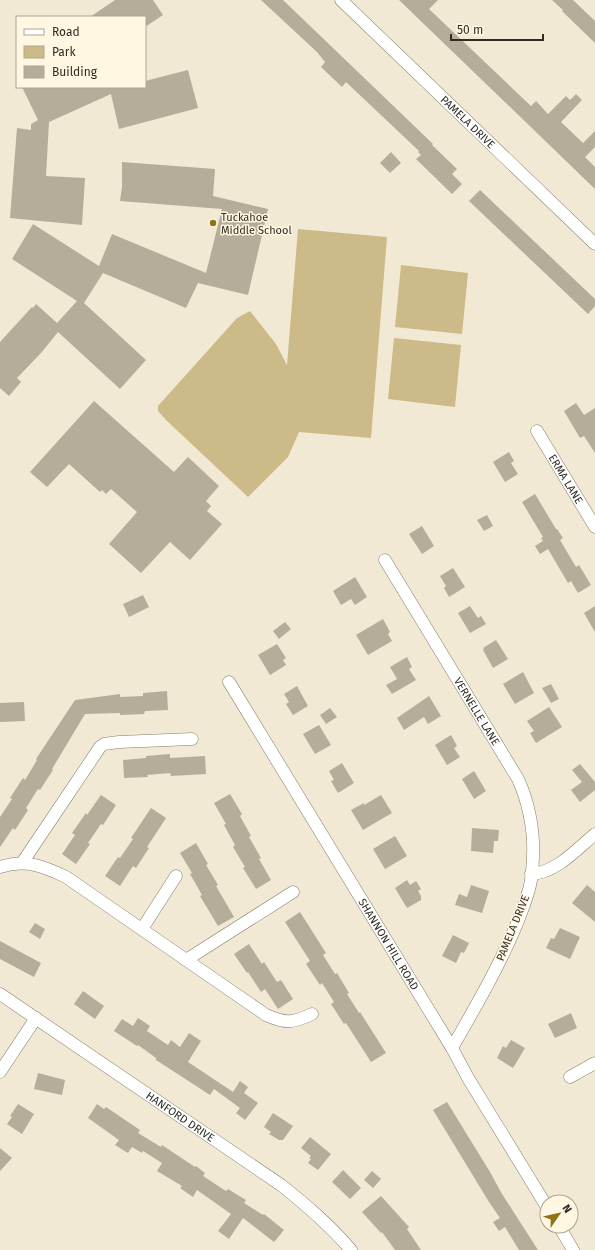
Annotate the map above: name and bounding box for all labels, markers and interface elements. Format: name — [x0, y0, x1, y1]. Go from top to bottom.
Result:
legend — [16, 16, 146, 88]
scale bar — [451, 16, 543, 42]
text: 50 m — [457, 23, 483, 37]
text: Road — [52, 25, 80, 39]
text: Park — [52, 45, 76, 59]
text: Building — [52, 65, 98, 79]
street label: PAMELA DRIVE — [438, 93, 498, 151]
place label: Tuckahoe Middle School — [221, 211, 292, 237]
marker: Tuckahoe Middle School — [208, 218, 218, 228]
street label: ERMA LANE — [546, 452, 586, 506]
street label: VERNELLE LANE — [451, 675, 502, 748]
street label: PAMELA DRIVE — [494, 893, 532, 963]
street label: SHANNON HILL ROAD — [356, 896, 422, 992]
street label: HANFORD DRIVE — [144, 1089, 217, 1144]
north arrow — [539, 1194, 579, 1234]
text: N — [559, 1202, 574, 1215]

